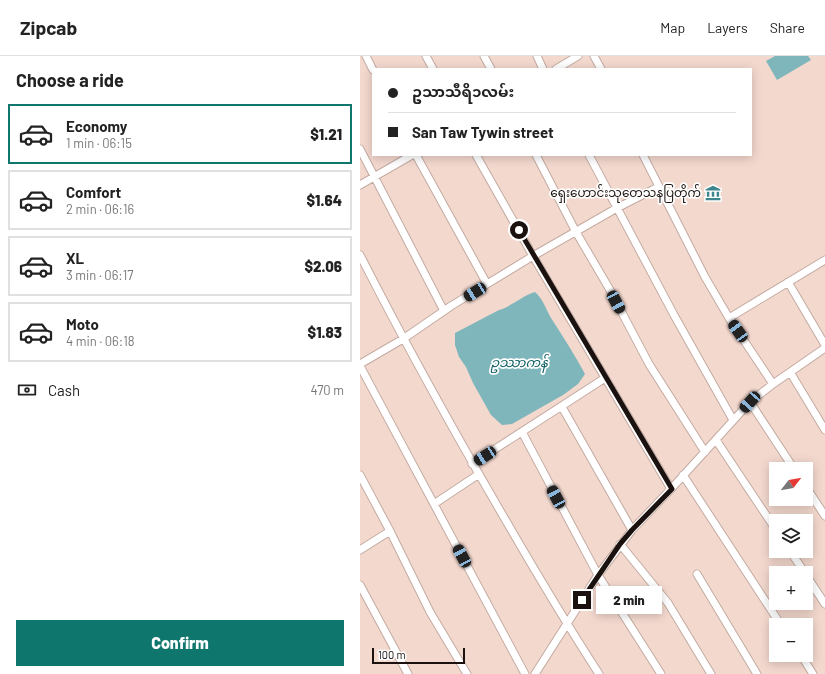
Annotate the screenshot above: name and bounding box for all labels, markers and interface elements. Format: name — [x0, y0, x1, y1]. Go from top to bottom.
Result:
text: Zipcab — [20, 16, 77, 39]
text: Map — [660, 19, 685, 36]
text: Layers — [707, 19, 748, 36]
text: Share — [770, 19, 805, 36]
text: Choose a ride — [16, 69, 124, 91]
text: ဥသာသီရိ၁လမ်း — [412, 82, 514, 100]
icon: car — [18, 116, 54, 152]
text: Economy — [66, 117, 127, 135]
text: San Taw Tywin street — [412, 123, 554, 141]
text: $1.21 — [310, 125, 342, 143]
text: 1 min · 06:15 — [66, 135, 132, 151]
icon: car — [18, 182, 54, 218]
text: Comfort — [66, 183, 121, 201]
place label: ရှေးဟောင်းသုတေသနပြတိုက် — [550, 184, 701, 203]
museum icon: ရှေးဟောင်းသုတေသနပြတိုက် — [704, 184, 722, 202]
text: $1.64 — [306, 191, 342, 209]
text: 2 min · 06:16 — [66, 201, 134, 217]
route start — [510, 221, 528, 239]
icon: car — [18, 248, 54, 284]
text: XL — [66, 249, 84, 267]
text: $2.06 — [304, 257, 342, 275]
text: 3 min · 06:17 — [66, 267, 133, 283]
car — [462, 281, 488, 303]
car — [605, 289, 627, 315]
icon: car — [18, 314, 54, 350]
text: Moto — [66, 315, 99, 333]
car — [726, 318, 750, 344]
text: $1.83 — [308, 323, 342, 341]
text: 4 min · 06:18 — [66, 333, 135, 349]
water label: ဥဿာကန် — [490, 353, 550, 374]
icon: cash — [16, 379, 38, 401]
text: Cash — [48, 381, 80, 399]
text: 470 m — [310, 382, 344, 398]
car — [738, 389, 762, 415]
car — [472, 444, 498, 468]
north arrow — [769, 462, 813, 506]
map controls — [769, 462, 813, 662]
car — [545, 484, 567, 510]
button: layers — [769, 514, 813, 558]
car — [451, 543, 473, 569]
button: + — [769, 566, 813, 610]
callout: 2 min — [596, 586, 662, 614]
route end — [573, 591, 591, 609]
text: 2 min — [613, 592, 645, 608]
button: − — [769, 618, 813, 662]
button: Confirm — [16, 620, 344, 666]
scale bar — [372, 646, 465, 665]
text: 100 m — [378, 648, 406, 661]

